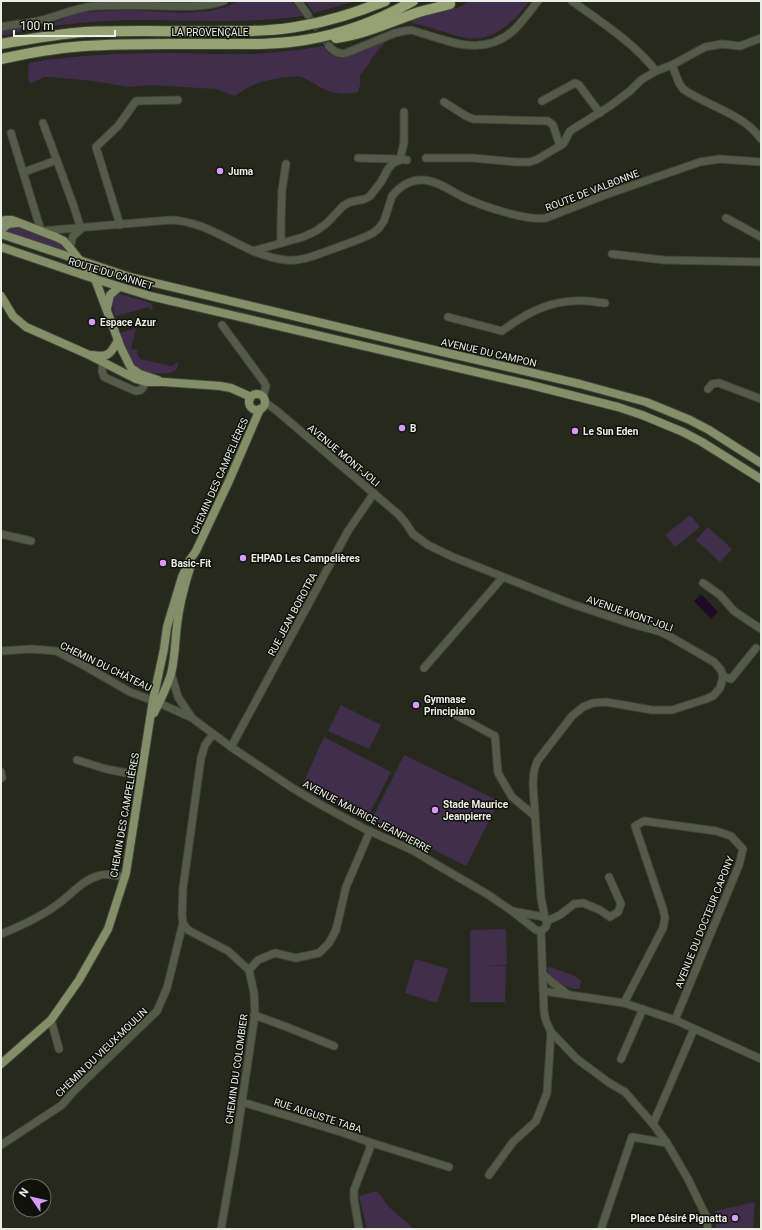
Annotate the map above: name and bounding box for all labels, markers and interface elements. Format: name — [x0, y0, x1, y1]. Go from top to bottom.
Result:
scale bar — [14, 12, 115, 38]
text: 100 m — [20, 19, 54, 33]
street label: LA PROVENÇALE — [171, 27, 249, 38]
marker: Juma — [215, 166, 225, 176]
place label: Juma — [228, 166, 254, 177]
street label: ROUTE DE VALBONNE — [544, 167, 641, 213]
street label: ROUTE DU CANNET — [67, 255, 155, 292]
marker: Espace Azur — [87, 317, 97, 327]
place label: Espace Azur — [100, 317, 156, 328]
street label: AVENUE DU CAMPON — [440, 336, 538, 369]
street label: CHEMIN DES CAMPELIÈRES — [188, 416, 250, 536]
street label: AVENUE MONT-JOLI — [305, 422, 382, 489]
marker: B — [397, 423, 407, 433]
place label: B — [410, 423, 416, 434]
marker: Le Sun Eden — [570, 426, 580, 436]
place label: Le Sun Eden — [583, 426, 639, 437]
marker: EHPAD Les Campelières — [238, 553, 248, 563]
place label: EHPAD Les Campelières — [251, 553, 360, 564]
marker: Basic-Fit — [158, 558, 168, 568]
place label: Basic-Fit — [171, 558, 212, 569]
street label: RUE JEAN BOROTRA — [266, 570, 319, 658]
street label: AVENUE MONT-JOLI — [585, 594, 674, 633]
street label: CHEMIN DU CHÂTEAU — [58, 639, 154, 693]
place label: Gymnase Principiano — [424, 694, 475, 717]
marker: Gymnase Principiano — [411, 700, 421, 710]
street label: CHEMIN DES CAMPELIÈRES — [107, 752, 141, 878]
street label: AVENUE MAURICE JEANPIERRE — [301, 778, 433, 855]
place label: Stade Maurice Jeanpierre — [443, 799, 509, 822]
marker: Stade Maurice Jeanpierre — [430, 805, 440, 815]
street label: AVENUE DU DOCTEUR CAPONY — [673, 855, 736, 990]
street label: CHEMIN DU VIEUX-MOULIN — [53, 1006, 150, 1099]
street label: CHEMIN DU COLOMBIER — [223, 1013, 250, 1125]
street label: RUE AUGUSTE TABA — [273, 1096, 364, 1135]
north arrow — [12, 1178, 52, 1218]
text: N — [17, 1186, 32, 1200]
place label: Place Désiré Pignatta — [630, 1213, 728, 1224]
marker: Place Désiré Pignatta — [730, 1213, 740, 1223]

